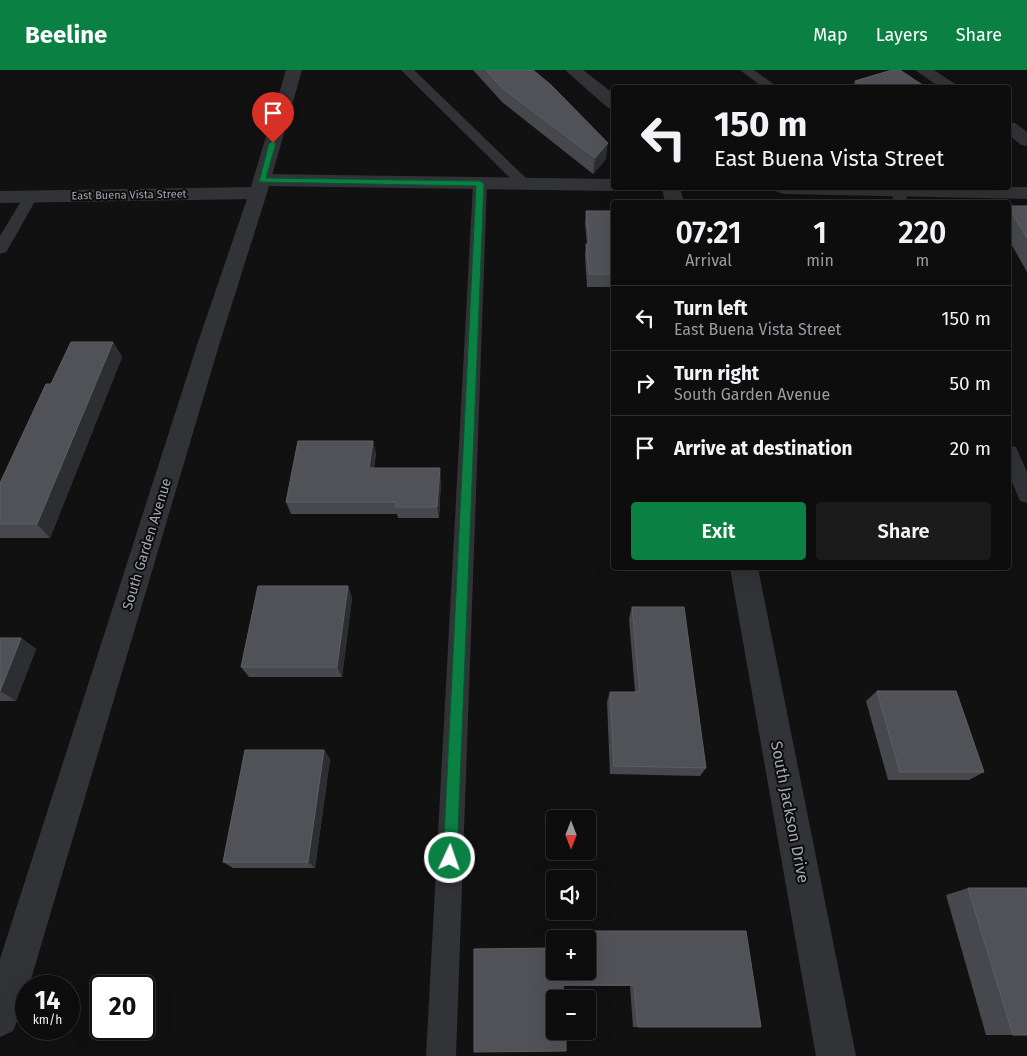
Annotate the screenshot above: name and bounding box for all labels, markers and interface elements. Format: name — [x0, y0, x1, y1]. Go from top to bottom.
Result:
text: Beeline — [25, 21, 107, 49]
text: Map — [813, 24, 848, 46]
text: Layers — [876, 24, 928, 46]
text: Share — [956, 24, 1002, 46]
pin — [252, 92, 294, 143]
icon: arrive — [259, 99, 287, 127]
text: 150 m — [714, 103, 807, 145]
icon: left — [631, 105, 696, 170]
text: East Buena Vista Street — [714, 145, 944, 172]
street label: East Buena Vista Street — [71, 187, 187, 203]
text: 07:21 — [676, 215, 742, 251]
text: 1 — [813, 215, 827, 251]
text: 220 — [898, 215, 946, 251]
text: Arrival — [685, 251, 732, 270]
text: min — [806, 251, 834, 270]
text: m — [916, 251, 929, 270]
text: Turn left — [674, 297, 748, 320]
icon: left — [631, 304, 659, 332]
text: 150 m — [941, 307, 991, 330]
text: East Buena Vista Street — [674, 320, 841, 339]
text: Turn right — [674, 362, 759, 385]
icon: right — [631, 369, 659, 397]
text: 50 m — [950, 372, 991, 395]
text: South Garden Avenue — [674, 385, 830, 404]
icon: arrive — [631, 434, 659, 462]
text: Arrive at destination — [674, 437, 853, 460]
text: 20 m — [950, 437, 991, 460]
street label: South Garden Avenue — [119, 476, 175, 612]
button: Exit — [631, 502, 806, 560]
button: Share — [816, 502, 991, 560]
street label: South Jackson Drive — [767, 739, 813, 885]
north arrow — [546, 810, 596, 860]
map controls — [546, 810, 596, 1040]
position arrow — [423, 831, 475, 883]
button: sound — [546, 870, 596, 920]
button: + — [546, 930, 596, 980]
speed limit sign: 20 — [90, 975, 155, 1040]
text: 14 — [35, 986, 60, 1016]
button: − — [546, 990, 596, 1040]
text: km/h — [33, 1013, 62, 1027]

